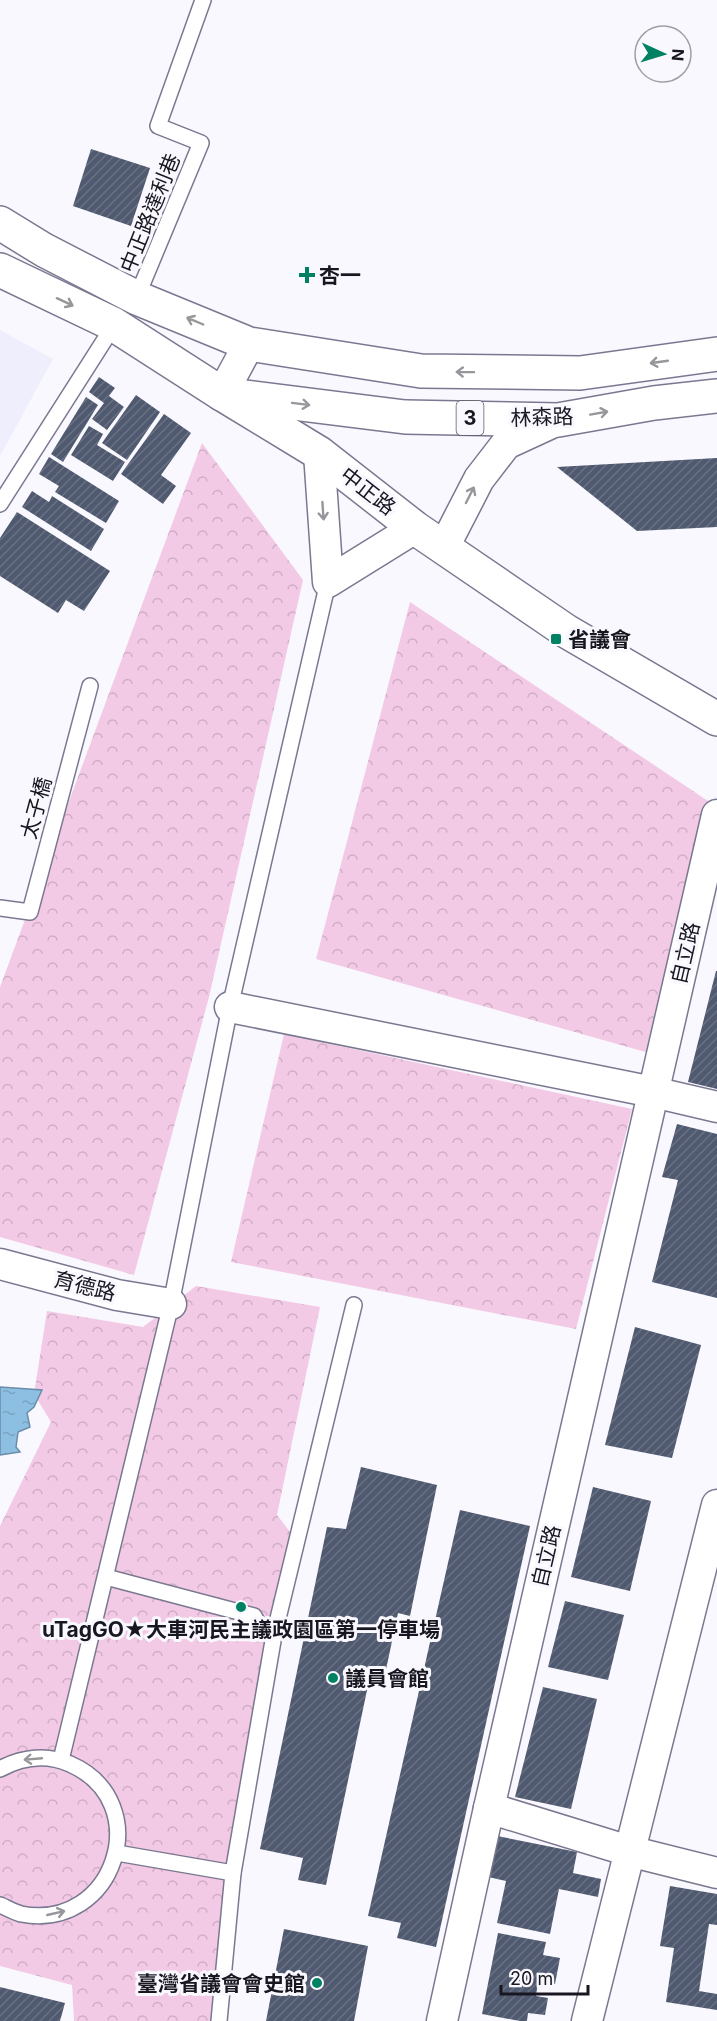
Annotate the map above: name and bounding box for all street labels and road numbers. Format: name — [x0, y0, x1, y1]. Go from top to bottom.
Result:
street label: 中正路達利巷 — [115, 150, 185, 276]
road number: 3 — [456, 401, 484, 435]
street label: 林森路 — [510, 403, 574, 431]
street label: 中正路 — [335, 462, 401, 520]
street label: 太子橋 — [16, 774, 56, 842]
street label: 自立路 — [666, 919, 704, 987]
street label: 育德路 — [51, 1266, 119, 1306]
street label: 自立路 — [527, 1522, 565, 1590]

